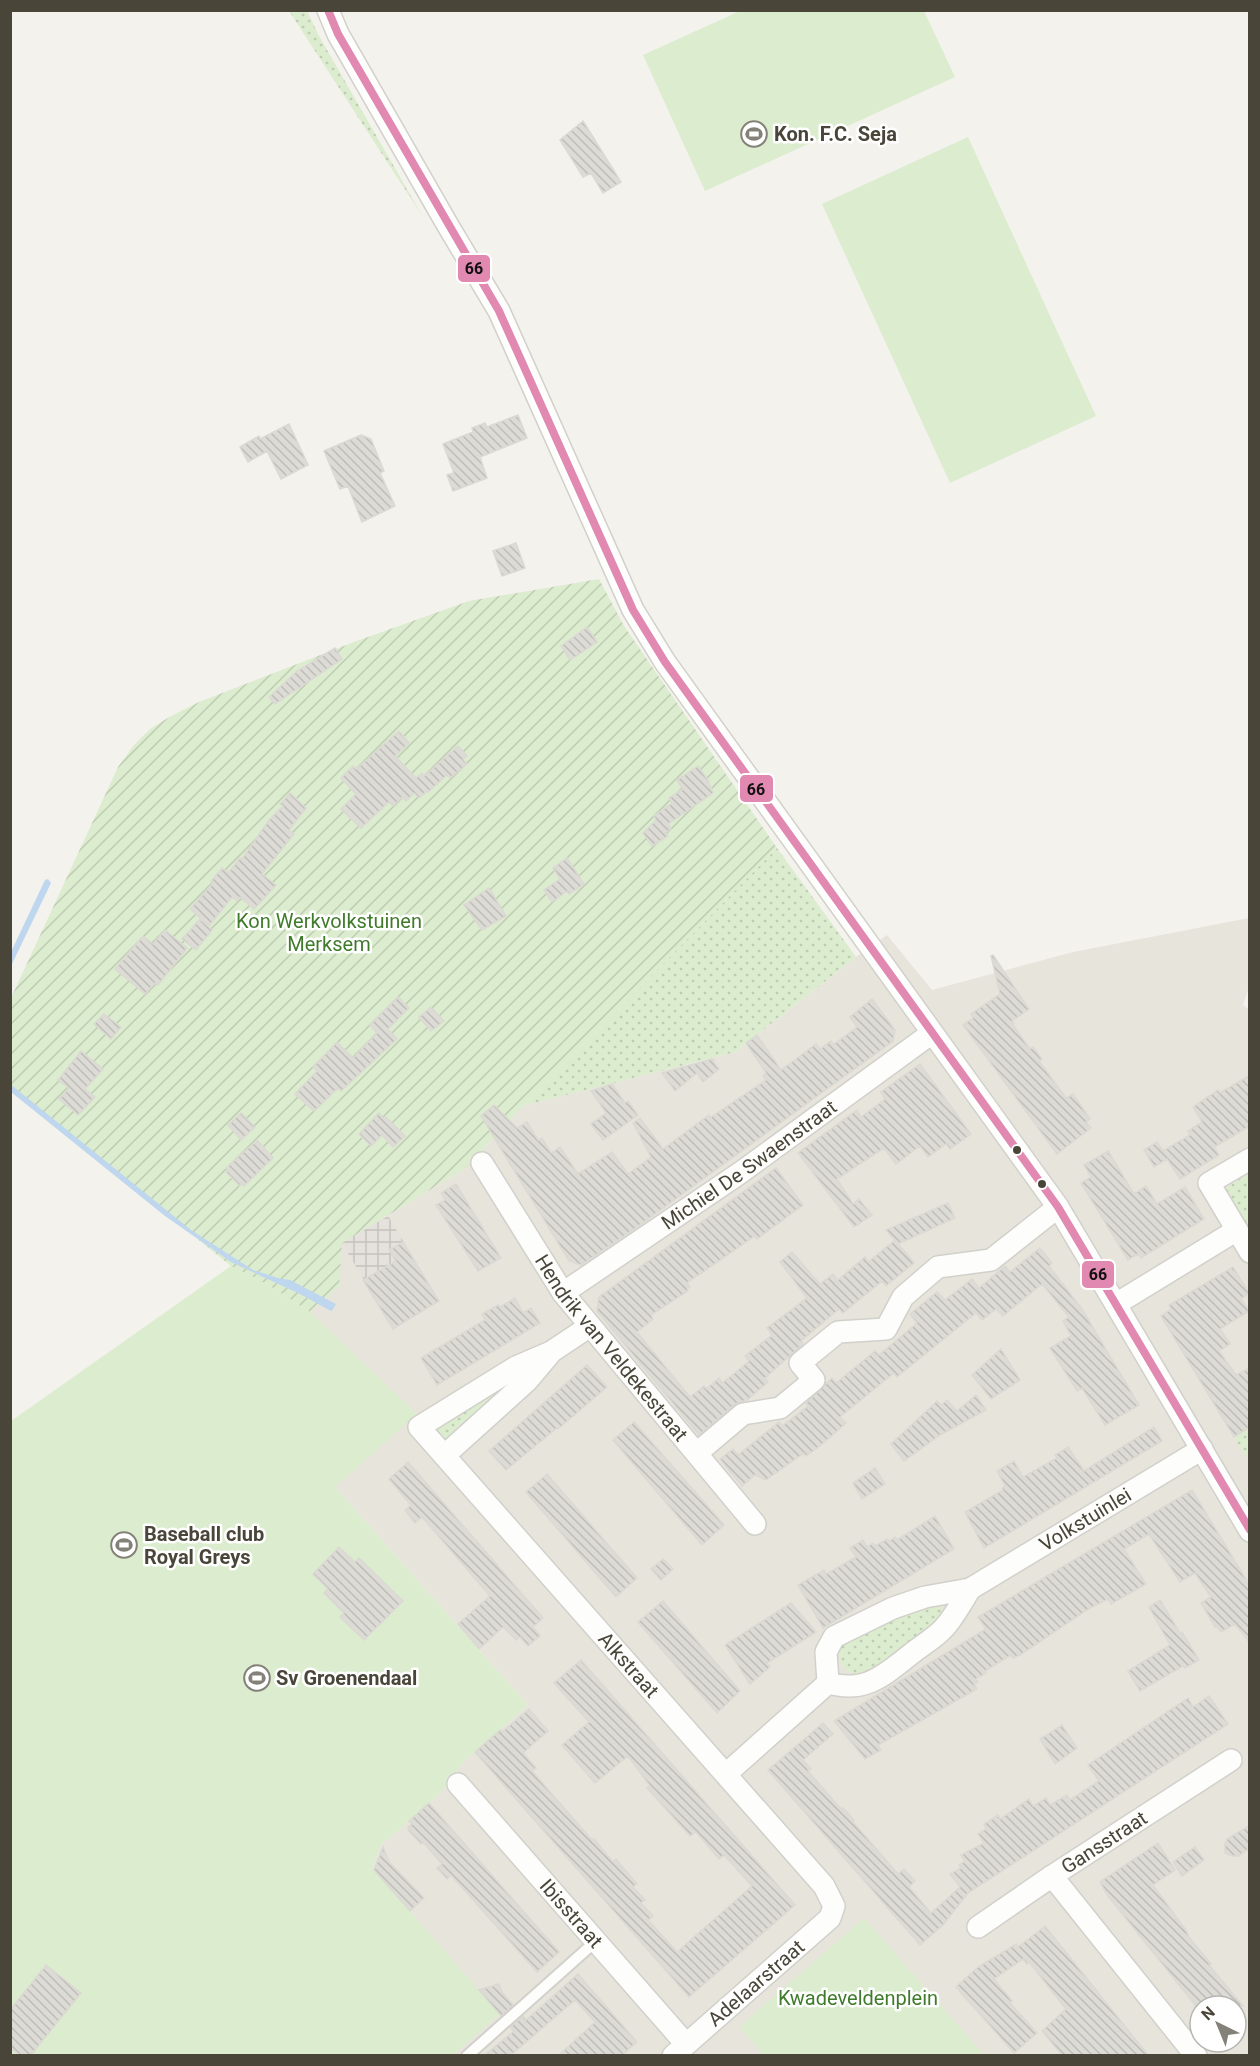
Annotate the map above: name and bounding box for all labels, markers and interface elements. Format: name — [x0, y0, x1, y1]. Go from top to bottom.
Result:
sports icon: Kon. F.C. Seja — [739, 119, 769, 149]
place label: Kon. F.C. Seja — [774, 122, 897, 146]
line badge: 66 — [457, 254, 491, 283]
text: 66 — [465, 259, 483, 278]
line badge: 66 — [739, 774, 774, 803]
text: 66 — [747, 780, 765, 799]
park label: Kon Werkvolkstuinen Merksem — [236, 909, 422, 956]
street label: Michiel De Swaenstraat — [657, 1095, 841, 1235]
unlabelled marker — [1011, 1144, 1023, 1156]
unlabelled marker — [1036, 1178, 1048, 1190]
street label: Hendrik van Veldekestraat — [530, 1250, 693, 1446]
line badge: 66 — [1081, 1260, 1115, 1289]
text: 66 — [1089, 1265, 1107, 1284]
street label: Volkstuinlei — [1035, 1483, 1136, 1556]
place label: Baseball club Royal Greys — [144, 1522, 264, 1569]
sports icon: Baseball club Royal Greys — [109, 1530, 139, 1560]
street label: Alkstraat — [593, 1627, 664, 1702]
sports icon: Sv Groenendaal — [242, 1663, 272, 1693]
place label: Sv Groenendaal — [276, 1666, 417, 1690]
street label: Gansstraat — [1057, 1806, 1152, 1879]
street label: Ibisstraat — [535, 1874, 608, 1953]
street label: Adelaarstraat — [703, 1935, 809, 2031]
park label: Kwadeveldenplein — [778, 1986, 938, 2010]
north arrow — [1188, 1994, 1248, 2054]
text: N — [1198, 2003, 1219, 2024]

